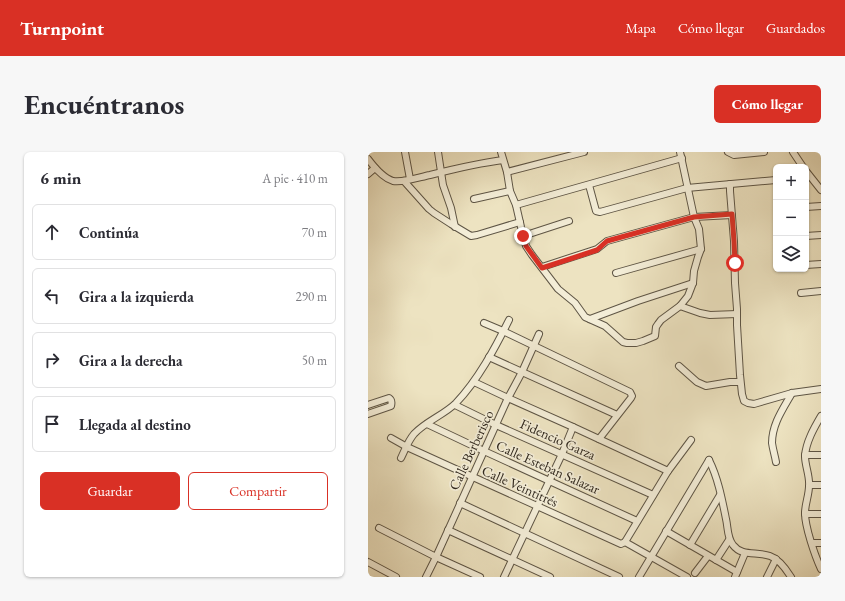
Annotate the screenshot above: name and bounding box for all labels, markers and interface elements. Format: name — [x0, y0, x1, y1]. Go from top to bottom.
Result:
text: Turnpoint — [20, 16, 104, 41]
text: Mapa — [625, 19, 656, 37]
text: Cómo llegar — [678, 19, 744, 37]
text: Guardados — [766, 19, 825, 37]
button: Cómo llegar — [714, 85, 821, 123]
text: Encuéntranos — [24, 86, 184, 122]
map controls — [773, 164, 809, 272]
button: + — [773, 164, 809, 200]
text: 6 min — [40, 167, 81, 189]
text: A pie · 410 m — [262, 170, 328, 187]
button: − — [773, 200, 809, 236]
icon: ahead — [41, 221, 63, 243]
text: Continúa — [79, 223, 139, 242]
text: 70 m — [302, 224, 327, 241]
route end — [514, 227, 532, 245]
button: layers — [773, 236, 809, 272]
route start — [726, 254, 744, 272]
icon: left — [41, 285, 63, 307]
text: Gira a la izquierda — [79, 287, 194, 306]
text: 290 m — [296, 288, 327, 305]
icon: right — [41, 349, 63, 371]
text: Gira a la derecha — [79, 351, 183, 370]
text: 50 m — [302, 352, 327, 369]
street label: Calle Berberisco — [445, 407, 497, 493]
icon: arrive — [41, 413, 63, 435]
street label: Fidencio Garza — [517, 414, 599, 464]
text: Llegada al destino — [79, 415, 191, 434]
street label: Calle Esteban Salazar — [493, 436, 603, 498]
street label: Calle Veintitrés — [479, 461, 561, 511]
button: Guardar — [40, 472, 180, 510]
button: Compartir — [188, 472, 328, 510]

